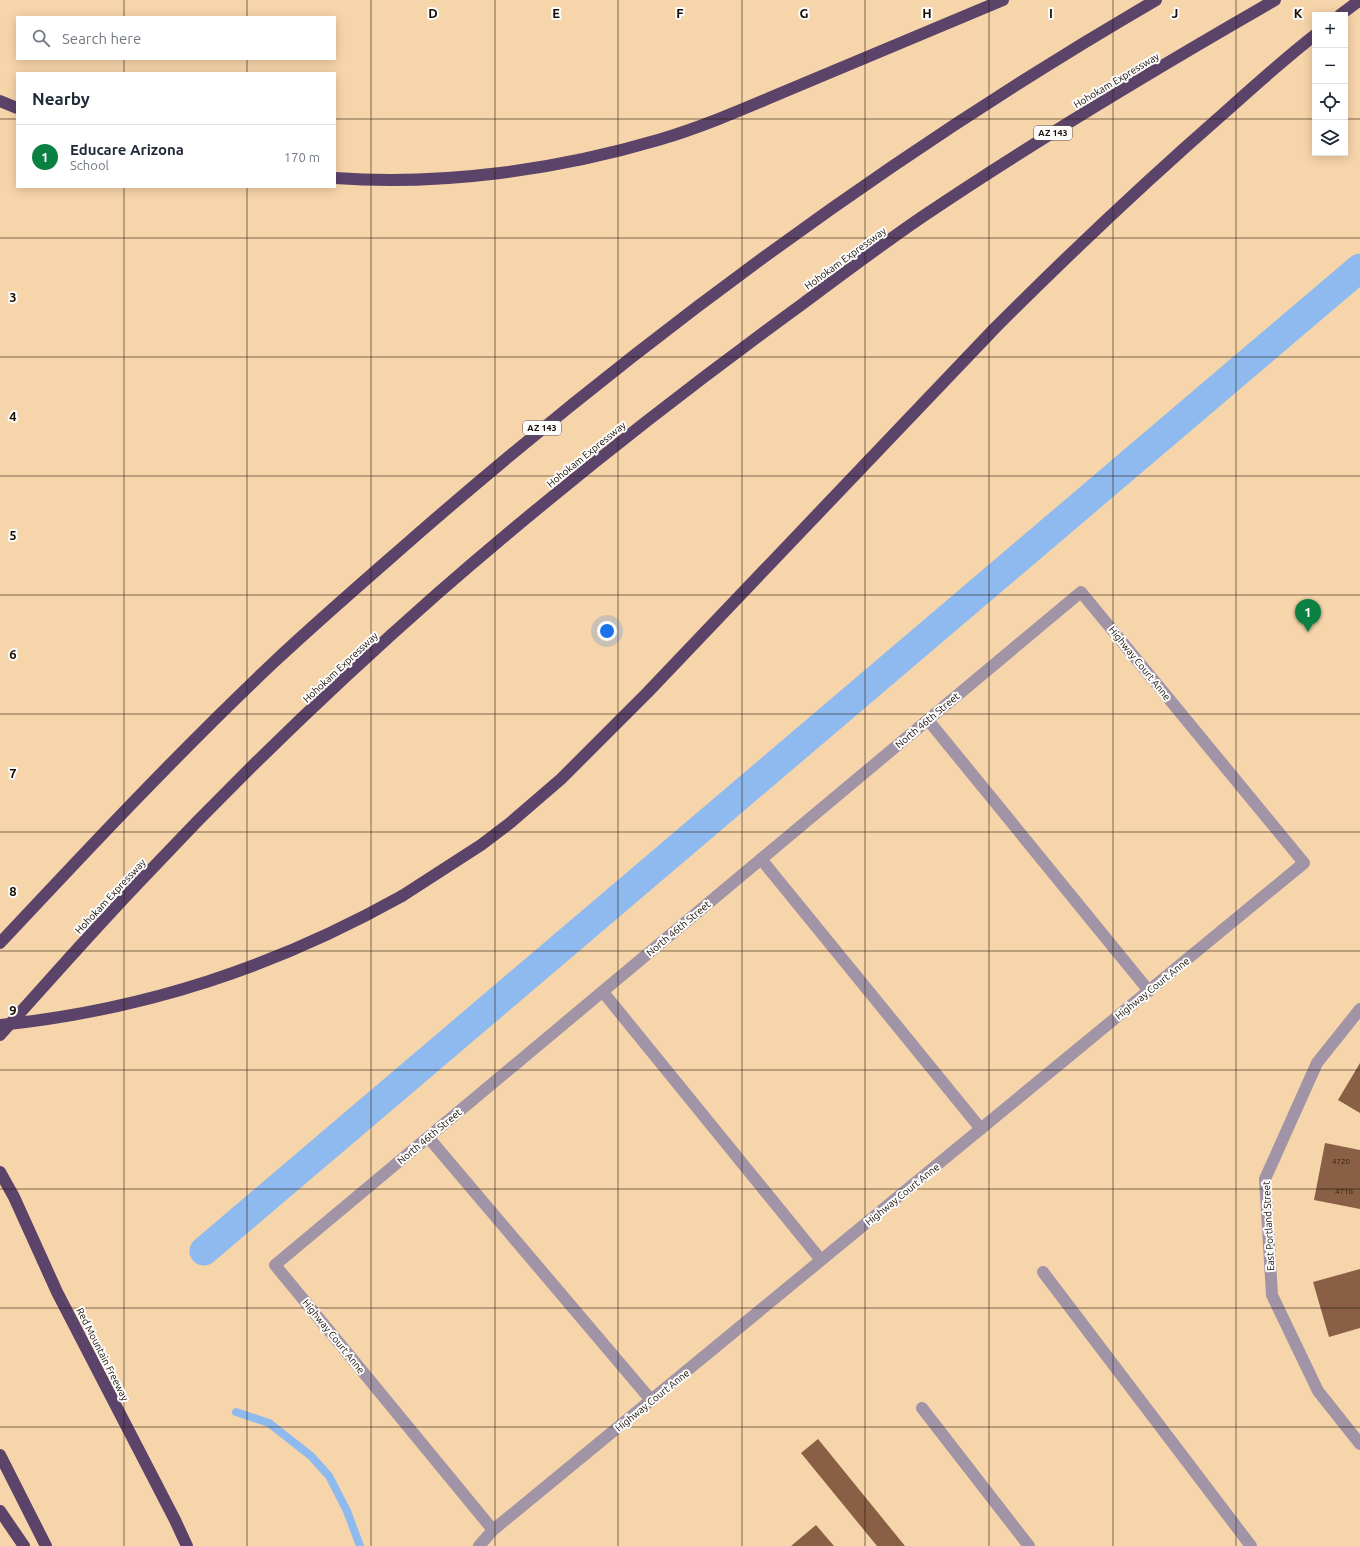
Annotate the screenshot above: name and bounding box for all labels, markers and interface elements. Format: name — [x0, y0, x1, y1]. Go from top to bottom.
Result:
text: D — [428, 6, 438, 20]
text: E — [552, 6, 560, 20]
text: F — [676, 6, 684, 20]
text: G — [800, 6, 809, 20]
text: H — [922, 6, 932, 20]
text: I — [1049, 6, 1053, 20]
text: J — [1172, 6, 1178, 20]
text: K — [1294, 6, 1303, 20]
map controls — [1312, 12, 1348, 156]
button: + — [1312, 12, 1348, 48]
search box — [16, 16, 336, 60]
icon: search — [30, 27, 52, 49]
text: Search here — [62, 30, 141, 47]
button: − — [1312, 48, 1348, 84]
street label: Hohokam Expressway — [1072, 50, 1161, 110]
button: locate — [1312, 84, 1348, 120]
text: Nearby — [32, 89, 90, 108]
button: layers — [1312, 120, 1348, 156]
road number: AZ 143 — [1034, 126, 1072, 140]
text: Educare Arizona — [70, 141, 184, 158]
text: 1 — [41, 150, 49, 164]
text: 170 m — [284, 150, 320, 164]
text: School — [70, 158, 109, 172]
street label: Hohokam Expressway — [803, 225, 888, 292]
text: 3 — [9, 290, 17, 304]
text: 4 — [9, 409, 17, 423]
street label: Hohokam Expressway — [545, 419, 628, 489]
road number: AZ 143 — [523, 421, 561, 435]
text: 5 — [9, 528, 17, 542]
pin: 1 — [1295, 599, 1321, 632]
your location — [597, 621, 617, 641]
street label: Highway Court Anne — [1106, 624, 1173, 703]
street label: Hohokam Expressway — [301, 630, 380, 705]
text: 6 — [9, 647, 17, 661]
street label: North 46th Street — [893, 690, 961, 750]
text: 7 — [9, 766, 17, 780]
street label: Hohokam Expressway — [73, 857, 148, 936]
text: 8 — [9, 884, 17, 898]
street label: North 46th Street — [644, 898, 712, 958]
street label: Highway Court Anne — [1113, 955, 1192, 1022]
text: 9 — [9, 1003, 17, 1017]
street label: North 46th Street — [395, 1106, 463, 1166]
house number: 4720 — [1332, 1157, 1351, 1166]
street label: Highway Court Anne — [863, 1161, 942, 1228]
street label: East Portland Street — [1261, 1181, 1276, 1271]
house number: 4716 — [1335, 1187, 1354, 1196]
street label: Highway Court Anne — [300, 1297, 367, 1376]
street label: Red Mountain Freeway — [74, 1306, 131, 1403]
street label: Highway Court Anne — [613, 1367, 692, 1434]

